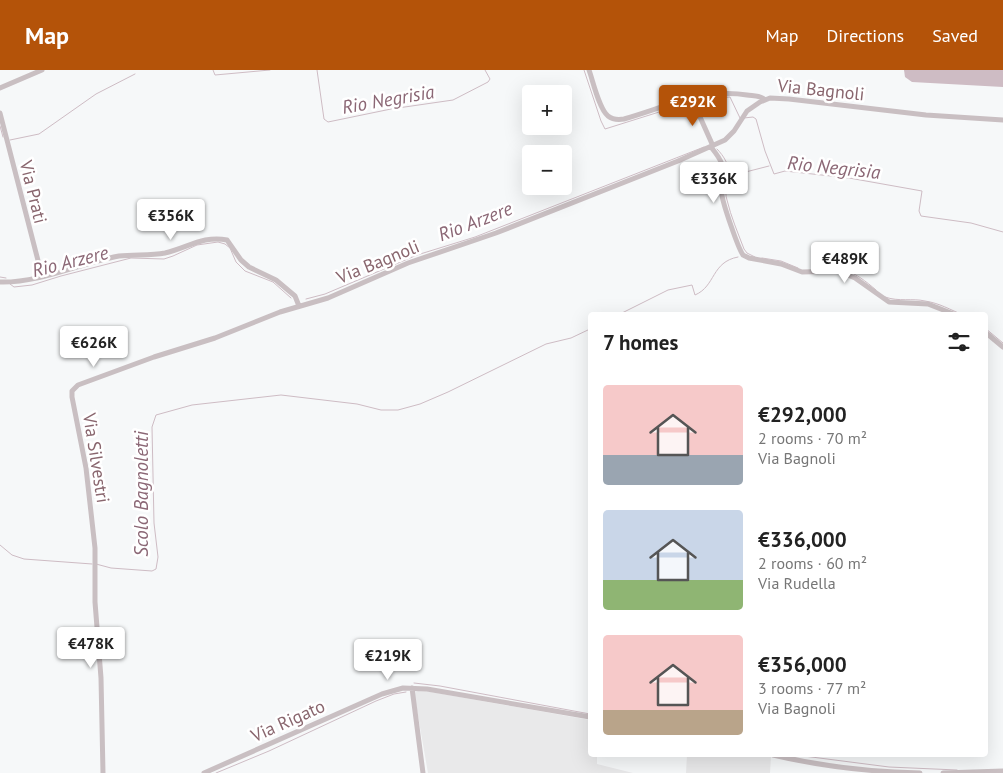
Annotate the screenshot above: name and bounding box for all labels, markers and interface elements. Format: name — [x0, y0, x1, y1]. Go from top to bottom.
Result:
text: Map — [25, 20, 69, 51]
text: Map — [766, 24, 798, 47]
text: Directions — [826, 24, 904, 47]
text: Saved — [932, 24, 978, 47]
street label: Via Bagnoli — [775, 73, 866, 106]
water label: Rio Negrisia — [340, 79, 437, 119]
map controls — [522, 85, 572, 195]
button: + — [522, 85, 572, 135]
pin: €292K — [658, 85, 728, 127]
text: €292K — [670, 91, 716, 111]
button: − — [522, 145, 572, 195]
water label: Rio Negrisia — [786, 150, 882, 184]
street label: Via Prati — [14, 157, 52, 226]
pin: €336K — [679, 162, 749, 204]
text: €336K — [691, 168, 737, 188]
water label: Rio Arzere — [434, 196, 516, 246]
pin: €356K — [136, 198, 206, 241]
text: €356K — [148, 205, 194, 225]
street label: Via Bagnoli — [332, 234, 423, 289]
water label: Rio Arzere — [29, 240, 111, 282]
pin: €489K — [810, 242, 880, 284]
text: €489K — [822, 248, 868, 268]
pin: €626K — [59, 326, 129, 368]
icon: filters — [945, 328, 973, 356]
text: 7 homes — [603, 329, 678, 356]
text: €626K — [71, 332, 117, 352]
text: €292,000 — [758, 401, 847, 428]
icon: home — [643, 405, 703, 465]
street label: Via Silvestri — [78, 410, 115, 504]
text: 2 rooms · 70 m² — [758, 428, 867, 448]
water label: Scolo Bagnoletti — [129, 430, 153, 557]
text: Via Bagnoli — [758, 448, 836, 468]
text: €336,000 — [758, 526, 847, 553]
icon: home — [643, 530, 703, 590]
text: 2 rooms · 60 m² — [758, 553, 867, 573]
text: Via Rudella — [758, 573, 836, 593]
pin: €478K — [56, 626, 126, 669]
text: €478K — [68, 633, 114, 653]
pin: €219K — [353, 638, 423, 681]
text: €219K — [365, 645, 411, 665]
text: €356,000 — [758, 651, 847, 678]
icon: home — [643, 655, 703, 715]
text: 3 rooms · 77 m² — [758, 678, 866, 698]
street label: Via Rigato — [246, 694, 328, 747]
text: Via Bagnoli — [758, 698, 836, 718]

